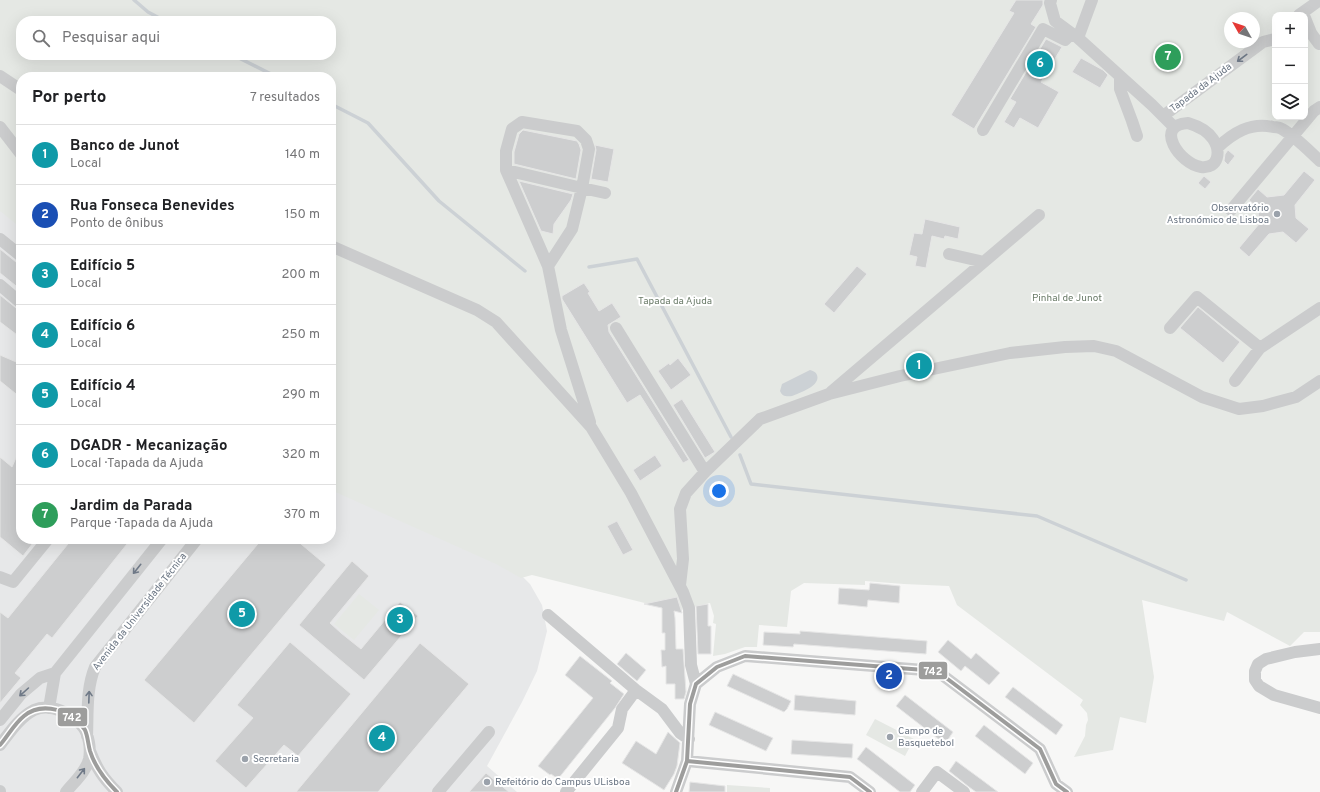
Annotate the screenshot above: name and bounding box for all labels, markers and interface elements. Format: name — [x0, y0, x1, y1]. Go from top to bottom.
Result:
north arrow — [1224, 12, 1260, 48]
map controls — [1272, 12, 1308, 120]
button: + — [1272, 12, 1308, 48]
search box — [16, 16, 336, 60]
icon: search — [30, 27, 52, 49]
text: Pesquisar aqui — [62, 29, 160, 48]
pin: 7 — [1155, 42, 1181, 72]
button: − — [1272, 48, 1308, 84]
pin: 6 — [1027, 49, 1053, 79]
one-way arrow — [1236, 53, 1247, 62]
street label: Tapada da Ajuda — [1168, 61, 1234, 115]
button: layers — [1272, 84, 1308, 120]
text: Por perto — [32, 87, 106, 109]
text: 7 resultados — [250, 90, 320, 106]
text: Banco de Junot — [70, 137, 179, 156]
text: 1 — [42, 147, 48, 163]
text: 140 m — [285, 147, 320, 163]
text: Local — [70, 156, 101, 172]
text: Rua Fonseca Benevides — [70, 197, 235, 216]
place label: Observatório Astronómico de Lisboa — [1167, 202, 1269, 227]
text: 2 — [41, 207, 49, 223]
text: 150 m — [285, 207, 320, 223]
marker: Observatório Astronómico de Lisboa — [1272, 209, 1282, 219]
text: Ponto de ônibus — [70, 216, 164, 232]
text: Edifício 5 — [70, 257, 135, 276]
text: 3 — [41, 267, 49, 283]
text: 200 m — [281, 267, 320, 283]
text: Local — [70, 276, 101, 292]
park label: Pinhal de Junot — [1032, 292, 1102, 305]
park label: Tapada da Ajuda — [638, 295, 712, 308]
text: Edifício 6 — [70, 317, 135, 336]
text: 4 — [41, 327, 49, 343]
text: 250 m — [282, 327, 320, 343]
text: Local — [70, 336, 101, 352]
pin: 1 — [906, 351, 932, 381]
text: Edifício 4 — [70, 377, 136, 396]
text: 5 — [41, 387, 49, 403]
text: 290 m — [282, 387, 320, 403]
text: Local — [70, 396, 101, 412]
text: DGADR - Mecanização — [70, 437, 227, 456]
text: 6 — [41, 447, 49, 463]
text: 320 m — [282, 447, 320, 463]
text: Local · Tapada da Ajuda — [70, 456, 203, 472]
your location — [709, 481, 729, 501]
text: Jardim da Parada — [70, 497, 192, 516]
text: 7 — [42, 507, 48, 523]
text: 370 m — [283, 507, 320, 523]
text: Parque · Tapada da Ajuda — [70, 516, 213, 532]
street label: Avenida da Universidade Técnica — [90, 551, 190, 673]
one-way arrow — [133, 564, 142, 575]
pin: 5 — [229, 599, 255, 629]
pin: 3 — [387, 605, 413, 635]
pin: 2 — [876, 661, 902, 691]
line badge: 742 — [918, 661, 948, 680]
text: 742 — [924, 665, 942, 679]
one-way arrow — [19, 687, 29, 697]
one-way arrow — [85, 691, 93, 704]
line badge: 742 — [57, 707, 88, 727]
text: 742 — [63, 711, 81, 725]
pin: 4 — [369, 723, 395, 753]
place label: Campo de Basquetebol — [898, 725, 954, 750]
marker: Campo de Basquetebol — [885, 732, 895, 742]
place label: Secretaria — [253, 753, 299, 766]
marker: Secretaria — [240, 754, 250, 764]
one-way arrow — [77, 768, 85, 779]
place label: Refeitório do Campus ULisboa — [495, 776, 630, 789]
marker: Refeitório do Campus ULisboa — [482, 777, 492, 787]

